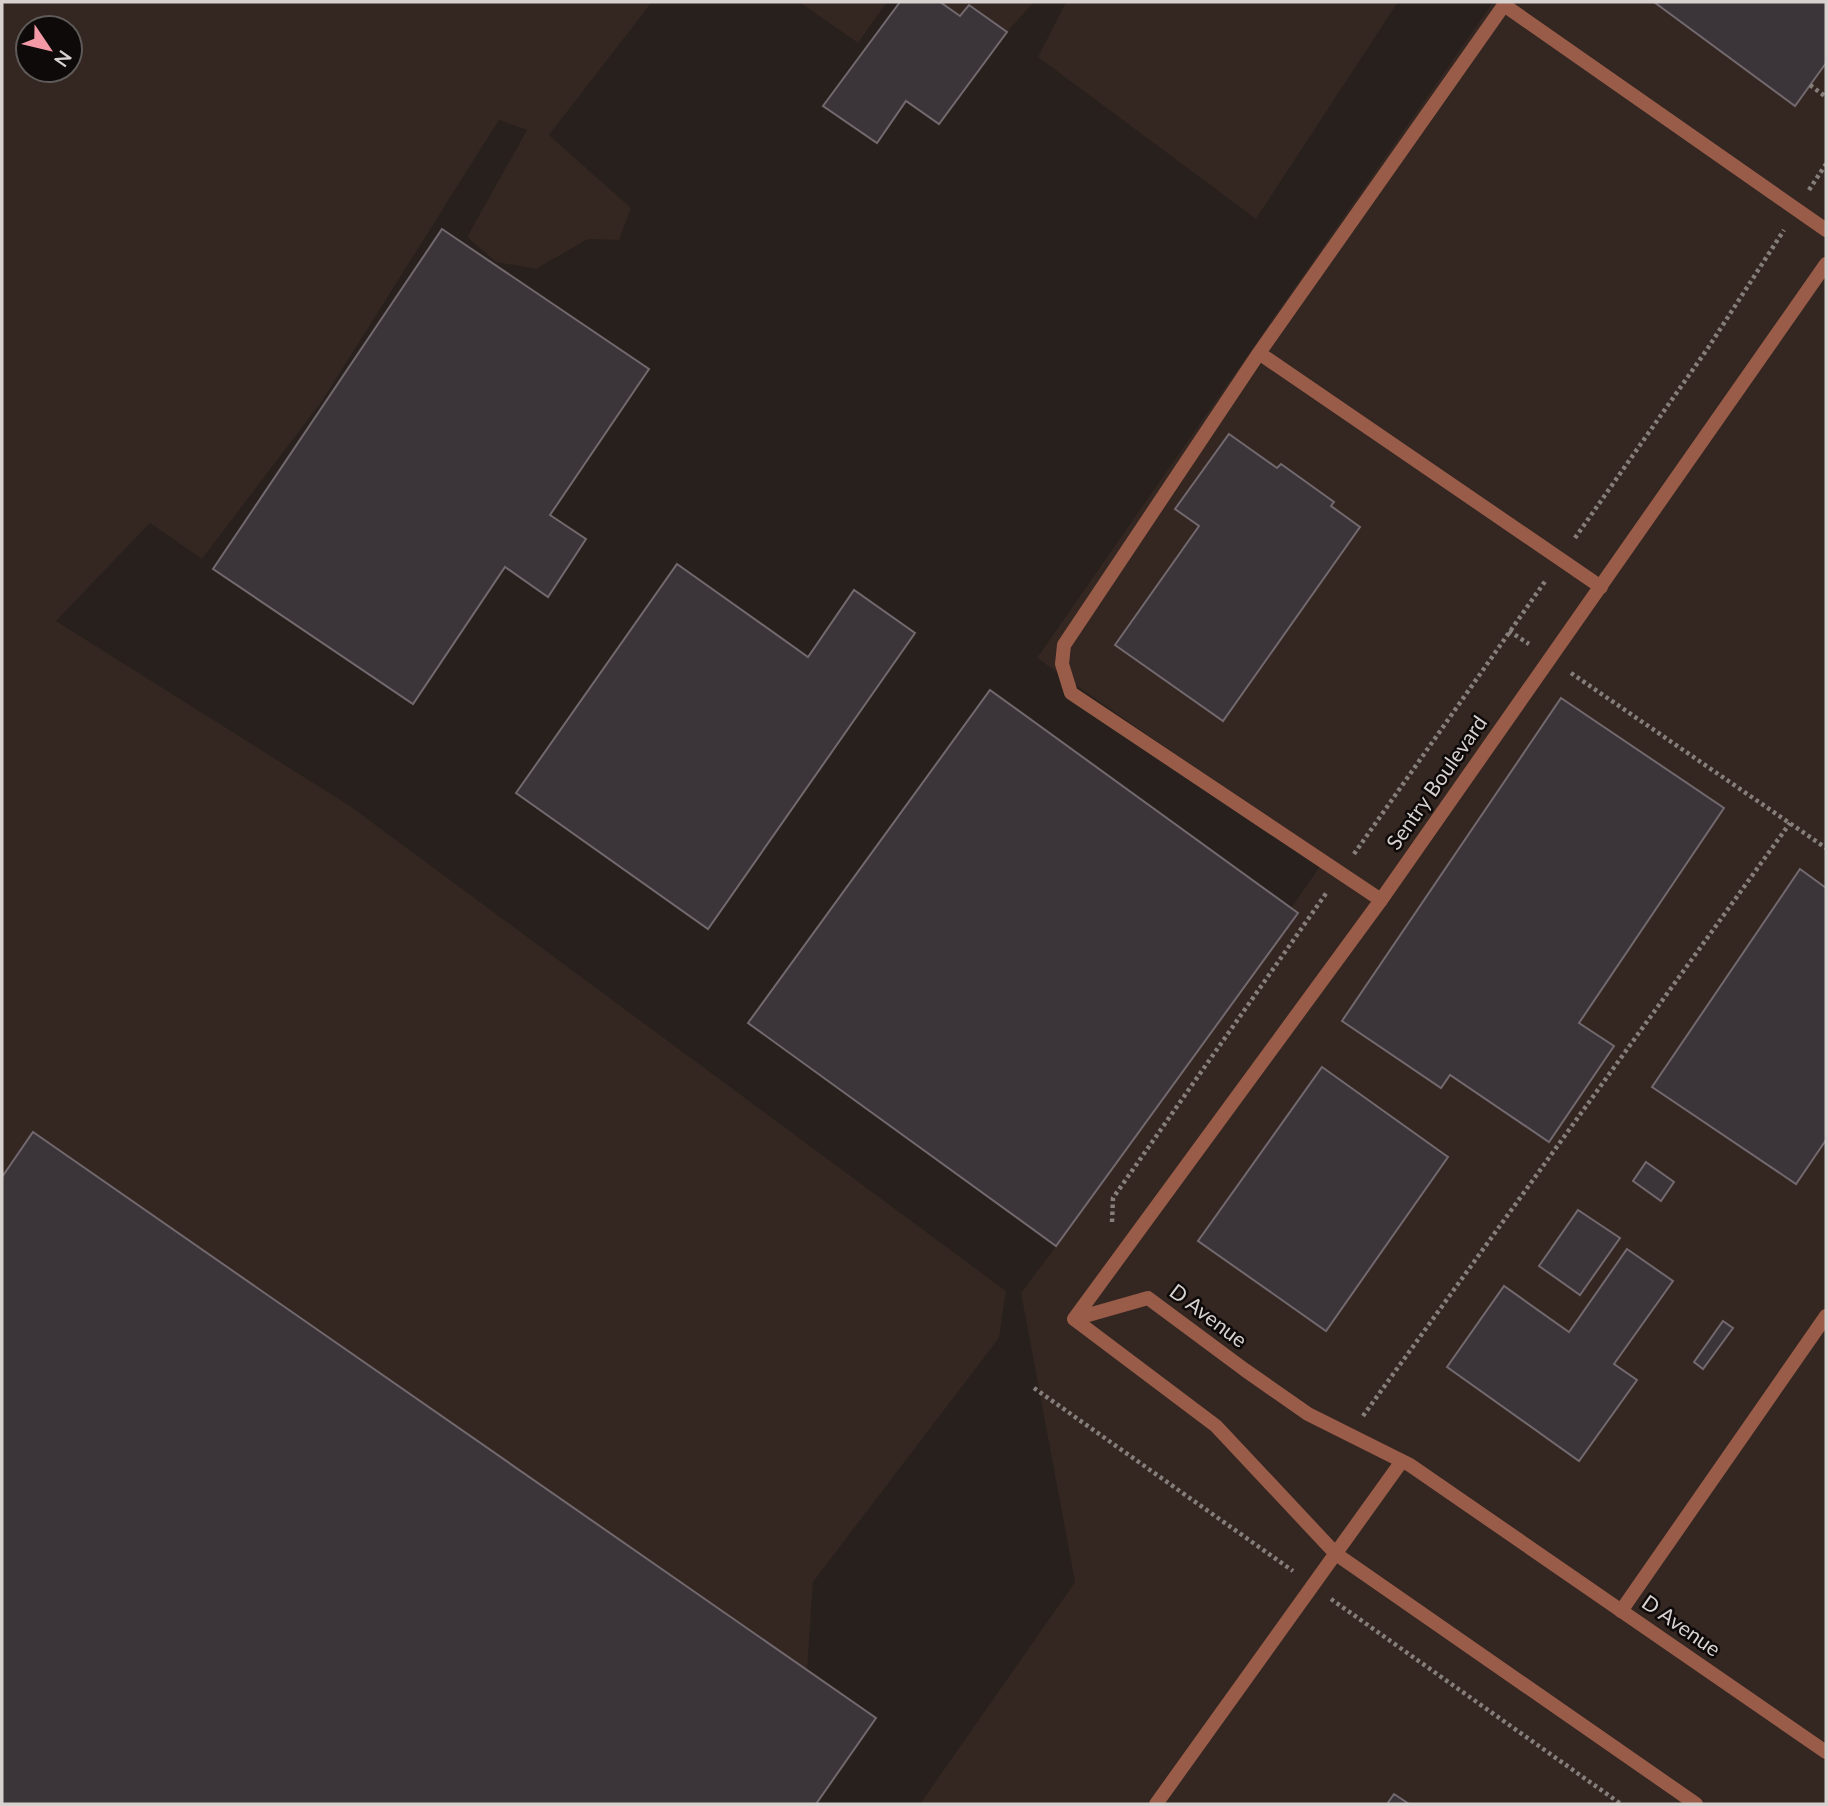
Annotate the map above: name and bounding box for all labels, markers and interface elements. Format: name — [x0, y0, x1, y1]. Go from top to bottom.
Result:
north arrow — [14, 14, 84, 84]
text: N — [50, 46, 77, 72]
street label: Sentry Boulevard — [1380, 710, 1491, 854]
street label: D Avenue — [1165, 1278, 1252, 1352]
street label: D Avenue — [1638, 1589, 1726, 1661]

